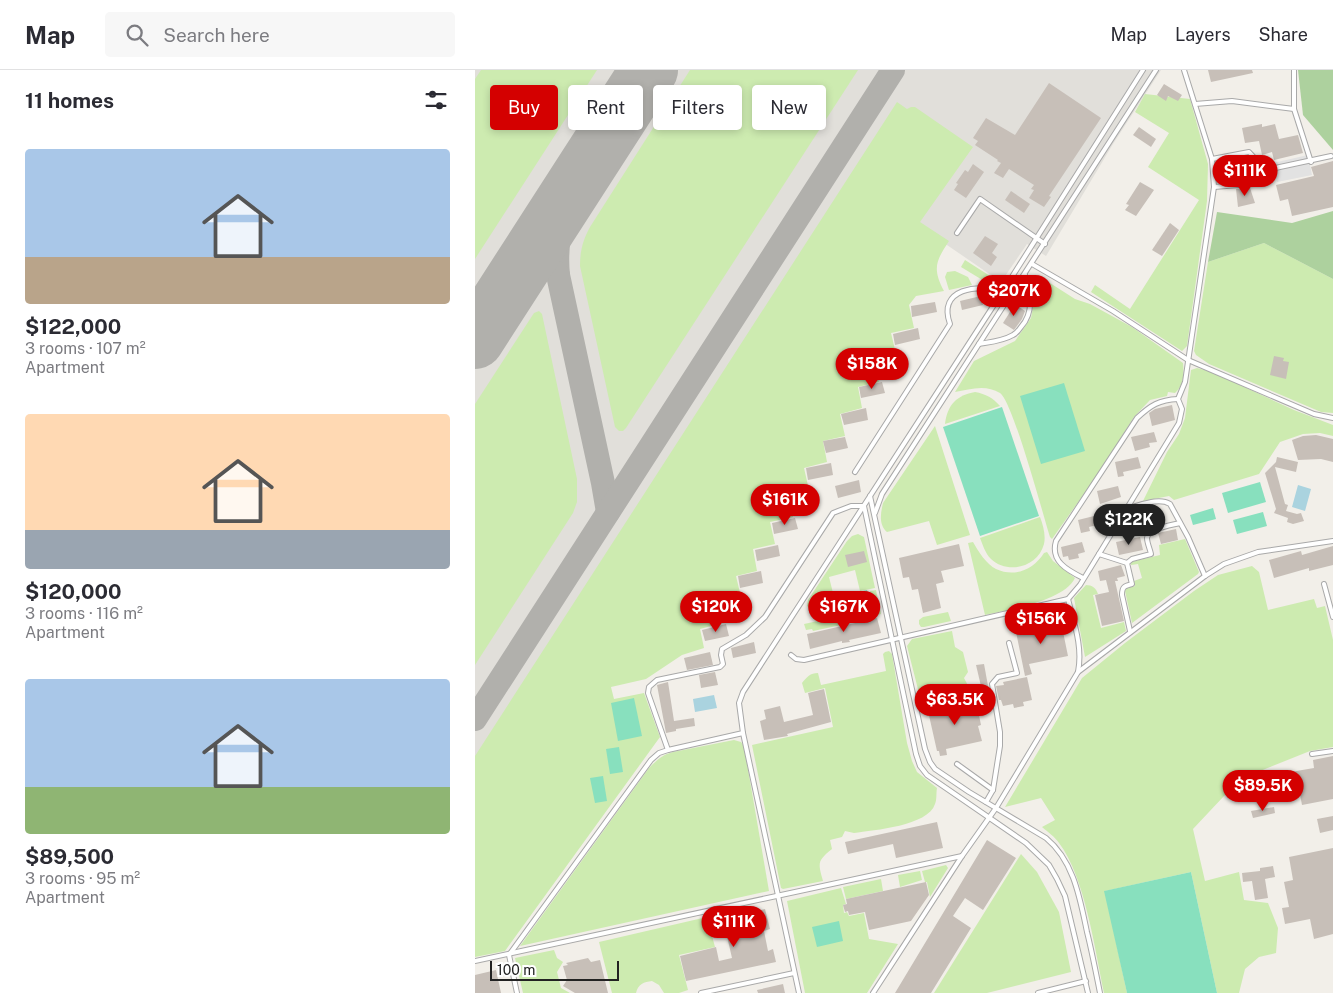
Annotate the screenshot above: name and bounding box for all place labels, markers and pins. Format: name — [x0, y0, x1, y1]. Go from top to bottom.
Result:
pin: $111K — [1210, 154, 1280, 197]
pin: $207K — [979, 274, 1049, 317]
pin: $158K — [837, 348, 907, 390]
pin: $161K — [750, 484, 820, 526]
pin: $122K — [1094, 504, 1164, 546]
pin: $120K — [681, 590, 751, 633]
pin: $167K — [809, 590, 879, 633]
pin: $156K — [1006, 602, 1076, 645]
pin: $63.5K — [914, 684, 996, 726]
pin: $89.5K — [1222, 770, 1304, 812]
pin: $111K — [699, 906, 769, 948]

